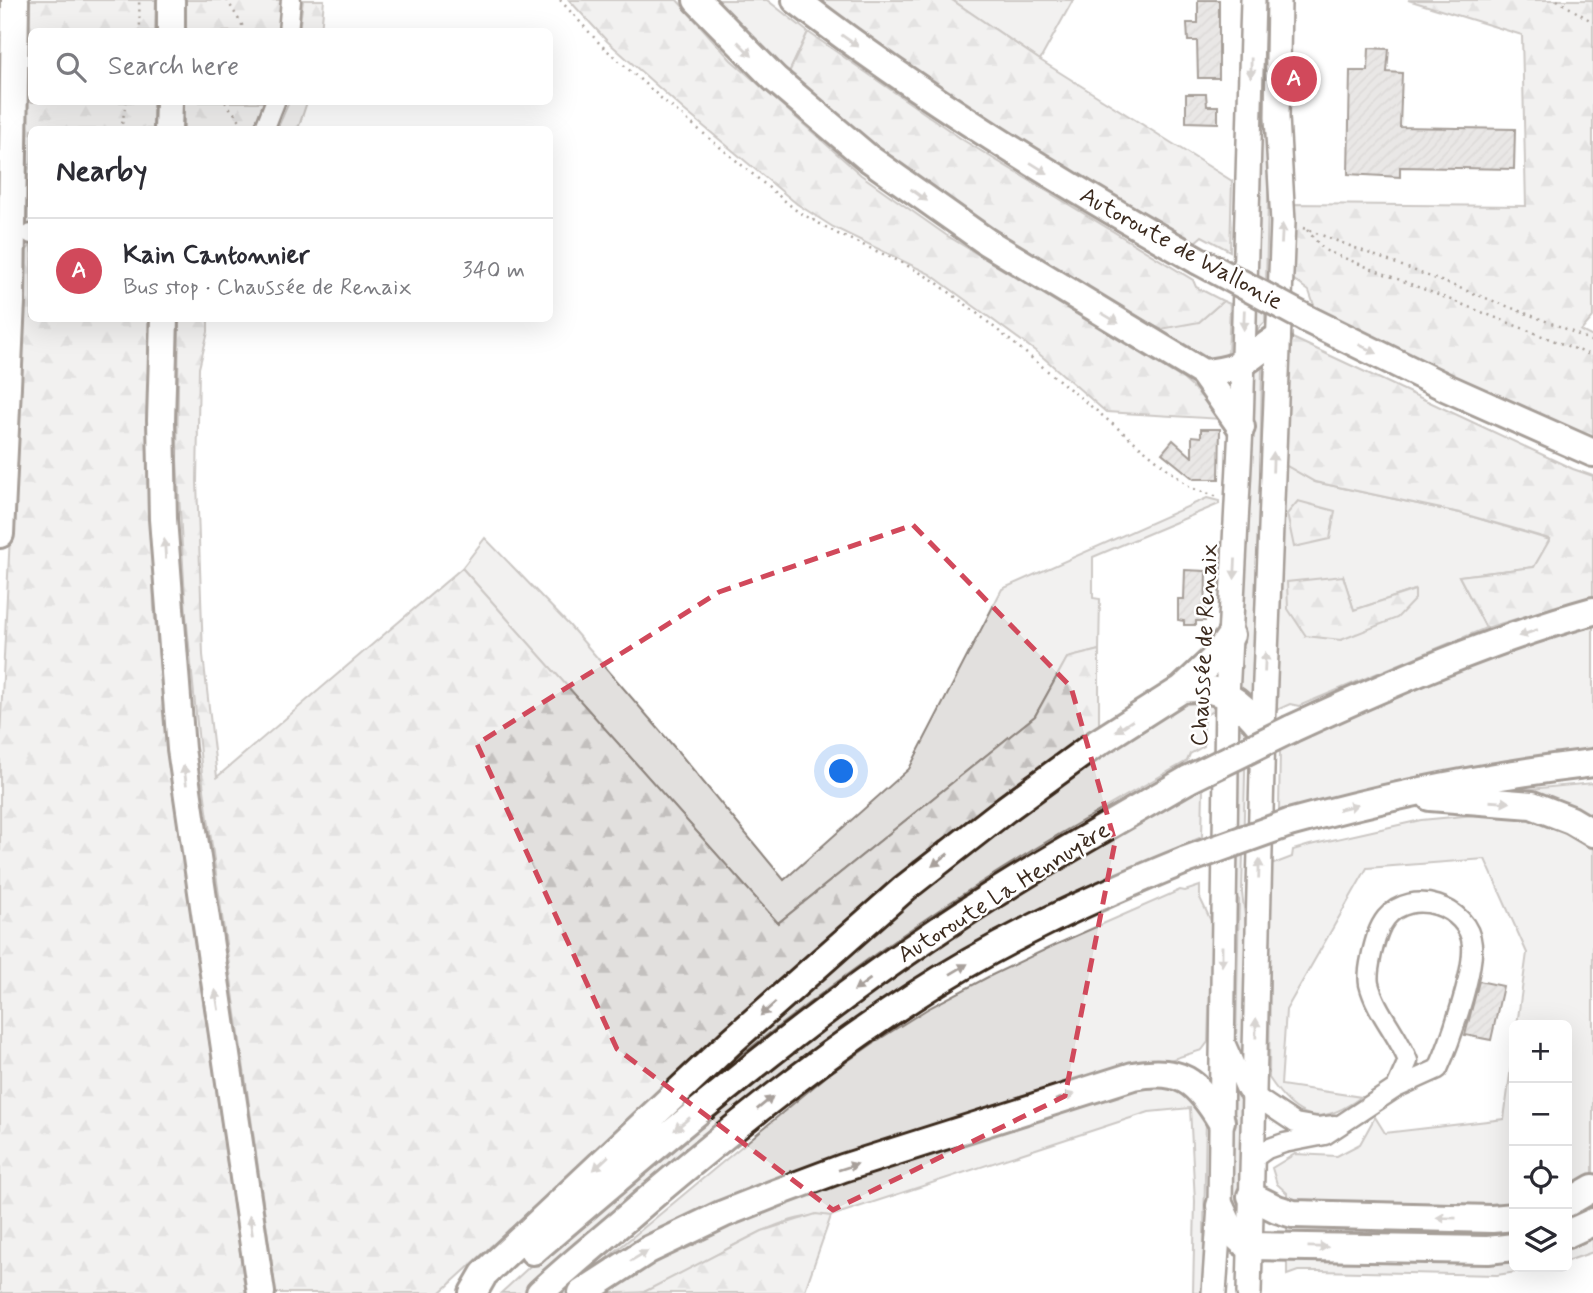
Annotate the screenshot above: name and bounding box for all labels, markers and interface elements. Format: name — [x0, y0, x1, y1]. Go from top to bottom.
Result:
search box — [28, 28, 553, 105]
one-way arrow — [841, 34, 859, 48]
one-way arrow — [737, 41, 753, 57]
icon: search — [52, 48, 90, 86]
text: Search here — [108, 50, 239, 84]
pin: A — [1271, 53, 1317, 105]
one-way arrow — [1246, 57, 1257, 79]
text: Nearby — [56, 152, 147, 191]
one-way arrow — [1030, 161, 1049, 174]
street label: Autoroute de Wallonie — [1074, 180, 1288, 318]
one-way arrow — [910, 188, 928, 202]
one-way arrow — [1277, 223, 1288, 245]
text: Kain Cantonnier — [123, 239, 310, 273]
text: A — [71, 256, 87, 286]
text: 340 m — [462, 256, 525, 286]
text: Bus stop · Chaussée de Renaix — [123, 273, 412, 303]
one-way arrow — [1239, 309, 1250, 331]
one-way arrow — [1101, 311, 1120, 324]
one-way arrow — [1358, 344, 1378, 355]
one-way arrow — [1267, 450, 1278, 472]
one-way arrow — [159, 537, 170, 559]
street label: Chaussée de Renaix — [1184, 542, 1226, 747]
one-way arrow — [1229, 558, 1240, 580]
one-way arrow — [1518, 628, 1539, 639]
one-way arrow — [1260, 651, 1271, 673]
one-way arrow — [1114, 720, 1134, 733]
your location — [824, 754, 858, 788]
one-way arrow — [179, 764, 190, 786]
one-way arrow — [1489, 797, 1511, 808]
one-way arrow — [1338, 801, 1360, 812]
street label: Autoroute La Hennuyère — [892, 815, 1116, 971]
one-way arrow — [932, 853, 950, 868]
one-way arrow — [1254, 858, 1265, 880]
one-way arrow — [1216, 945, 1228, 967]
one-way arrow — [950, 963, 969, 976]
one-way arrow — [853, 978, 872, 992]
one-way arrow — [211, 989, 222, 1011]
one-way arrow — [760, 1000, 777, 1016]
one-way arrow — [1250, 1016, 1262, 1038]
map controls — [1509, 1020, 1572, 1272]
button: + — [1509, 1020, 1572, 1083]
button: − — [1509, 1083, 1572, 1146]
one-way arrow — [1055, 1092, 1076, 1102]
one-way arrow — [757, 1096, 774, 1111]
one-way arrow — [674, 1116, 692, 1131]
button: locate — [1509, 1146, 1572, 1209]
one-way arrow — [593, 1155, 610, 1171]
one-way arrow — [838, 1161, 859, 1172]
button: layers — [1509, 1209, 1572, 1272]
one-way arrow — [1435, 1212, 1457, 1224]
one-way arrow — [246, 1214, 257, 1236]
one-way arrow — [1307, 1241, 1329, 1253]
one-way arrow — [630, 1249, 649, 1262]

